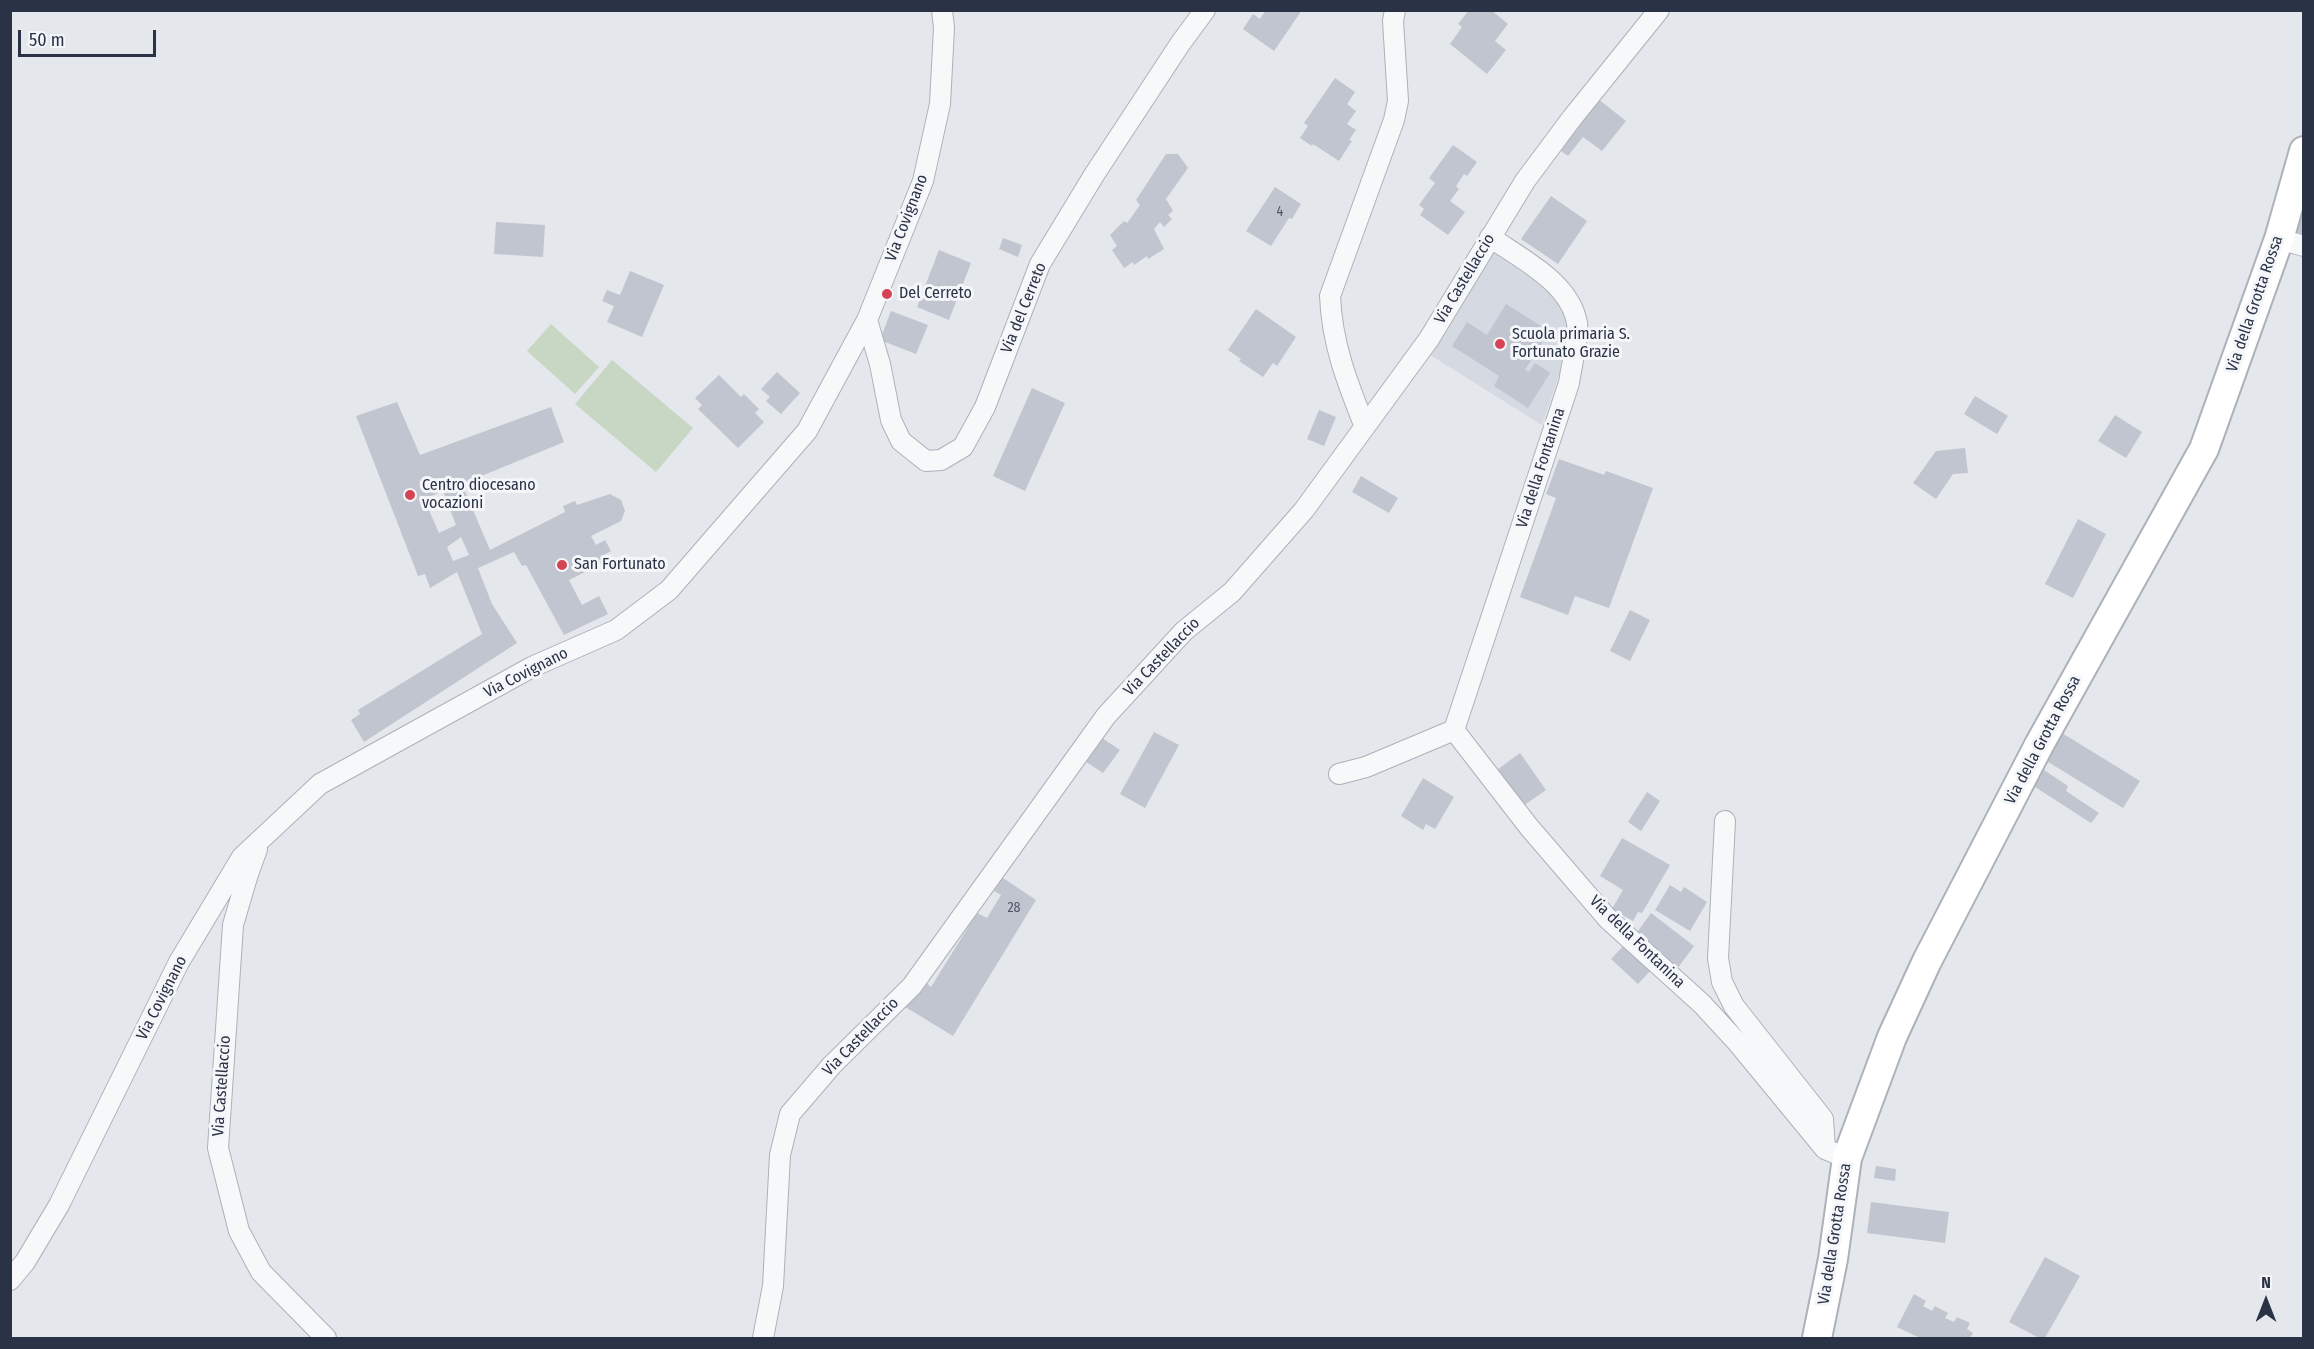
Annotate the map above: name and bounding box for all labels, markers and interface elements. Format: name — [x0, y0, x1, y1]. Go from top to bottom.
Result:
scale bar — [21, 18, 159, 56]
text: 50 m — [29, 29, 65, 51]
street label: Via Covignano — [882, 172, 932, 264]
house number: 4 — [1277, 204, 1283, 220]
street label: Via Castellaccio — [1431, 231, 1499, 327]
street label: Via della Grotta Rossa — [2223, 233, 2287, 375]
street label: Via del Cerreto — [997, 260, 1051, 356]
place label: Del Cerreto — [899, 284, 972, 304]
marker: Del Cerreto — [880, 287, 894, 301]
place label: Scuola primaria S. Fortunato Grazie — [1512, 325, 1630, 363]
marker: Scuola primaria S. Fortunato Grazie — [1493, 337, 1507, 351]
street label: Via della Fontanina — [1513, 405, 1569, 531]
place label: Centro diocesano vocazioni — [422, 476, 536, 514]
marker: Centro diocesano vocazioni — [403, 488, 417, 502]
place label: San Fortunato — [574, 555, 666, 575]
marker: San Fortunato — [555, 558, 569, 572]
street label: Via Castellaccio — [1120, 614, 1204, 700]
street label: Via Covignano — [481, 644, 571, 702]
street label: Via della Grotta Rossa — [2001, 672, 2085, 808]
street label: Via della Fontanina — [1585, 892, 1689, 992]
house number: 28 — [1007, 900, 1021, 916]
street label: Via Covignano — [133, 953, 191, 1043]
street label: Via Castellaccio — [819, 994, 903, 1080]
street label: Via Castellaccio — [209, 1035, 235, 1137]
street label: Via della Grotta Rossa — [1814, 1162, 1856, 1306]
north arrow — [2236, 1271, 2296, 1331]
text: N — [2261, 1273, 2271, 1292]

